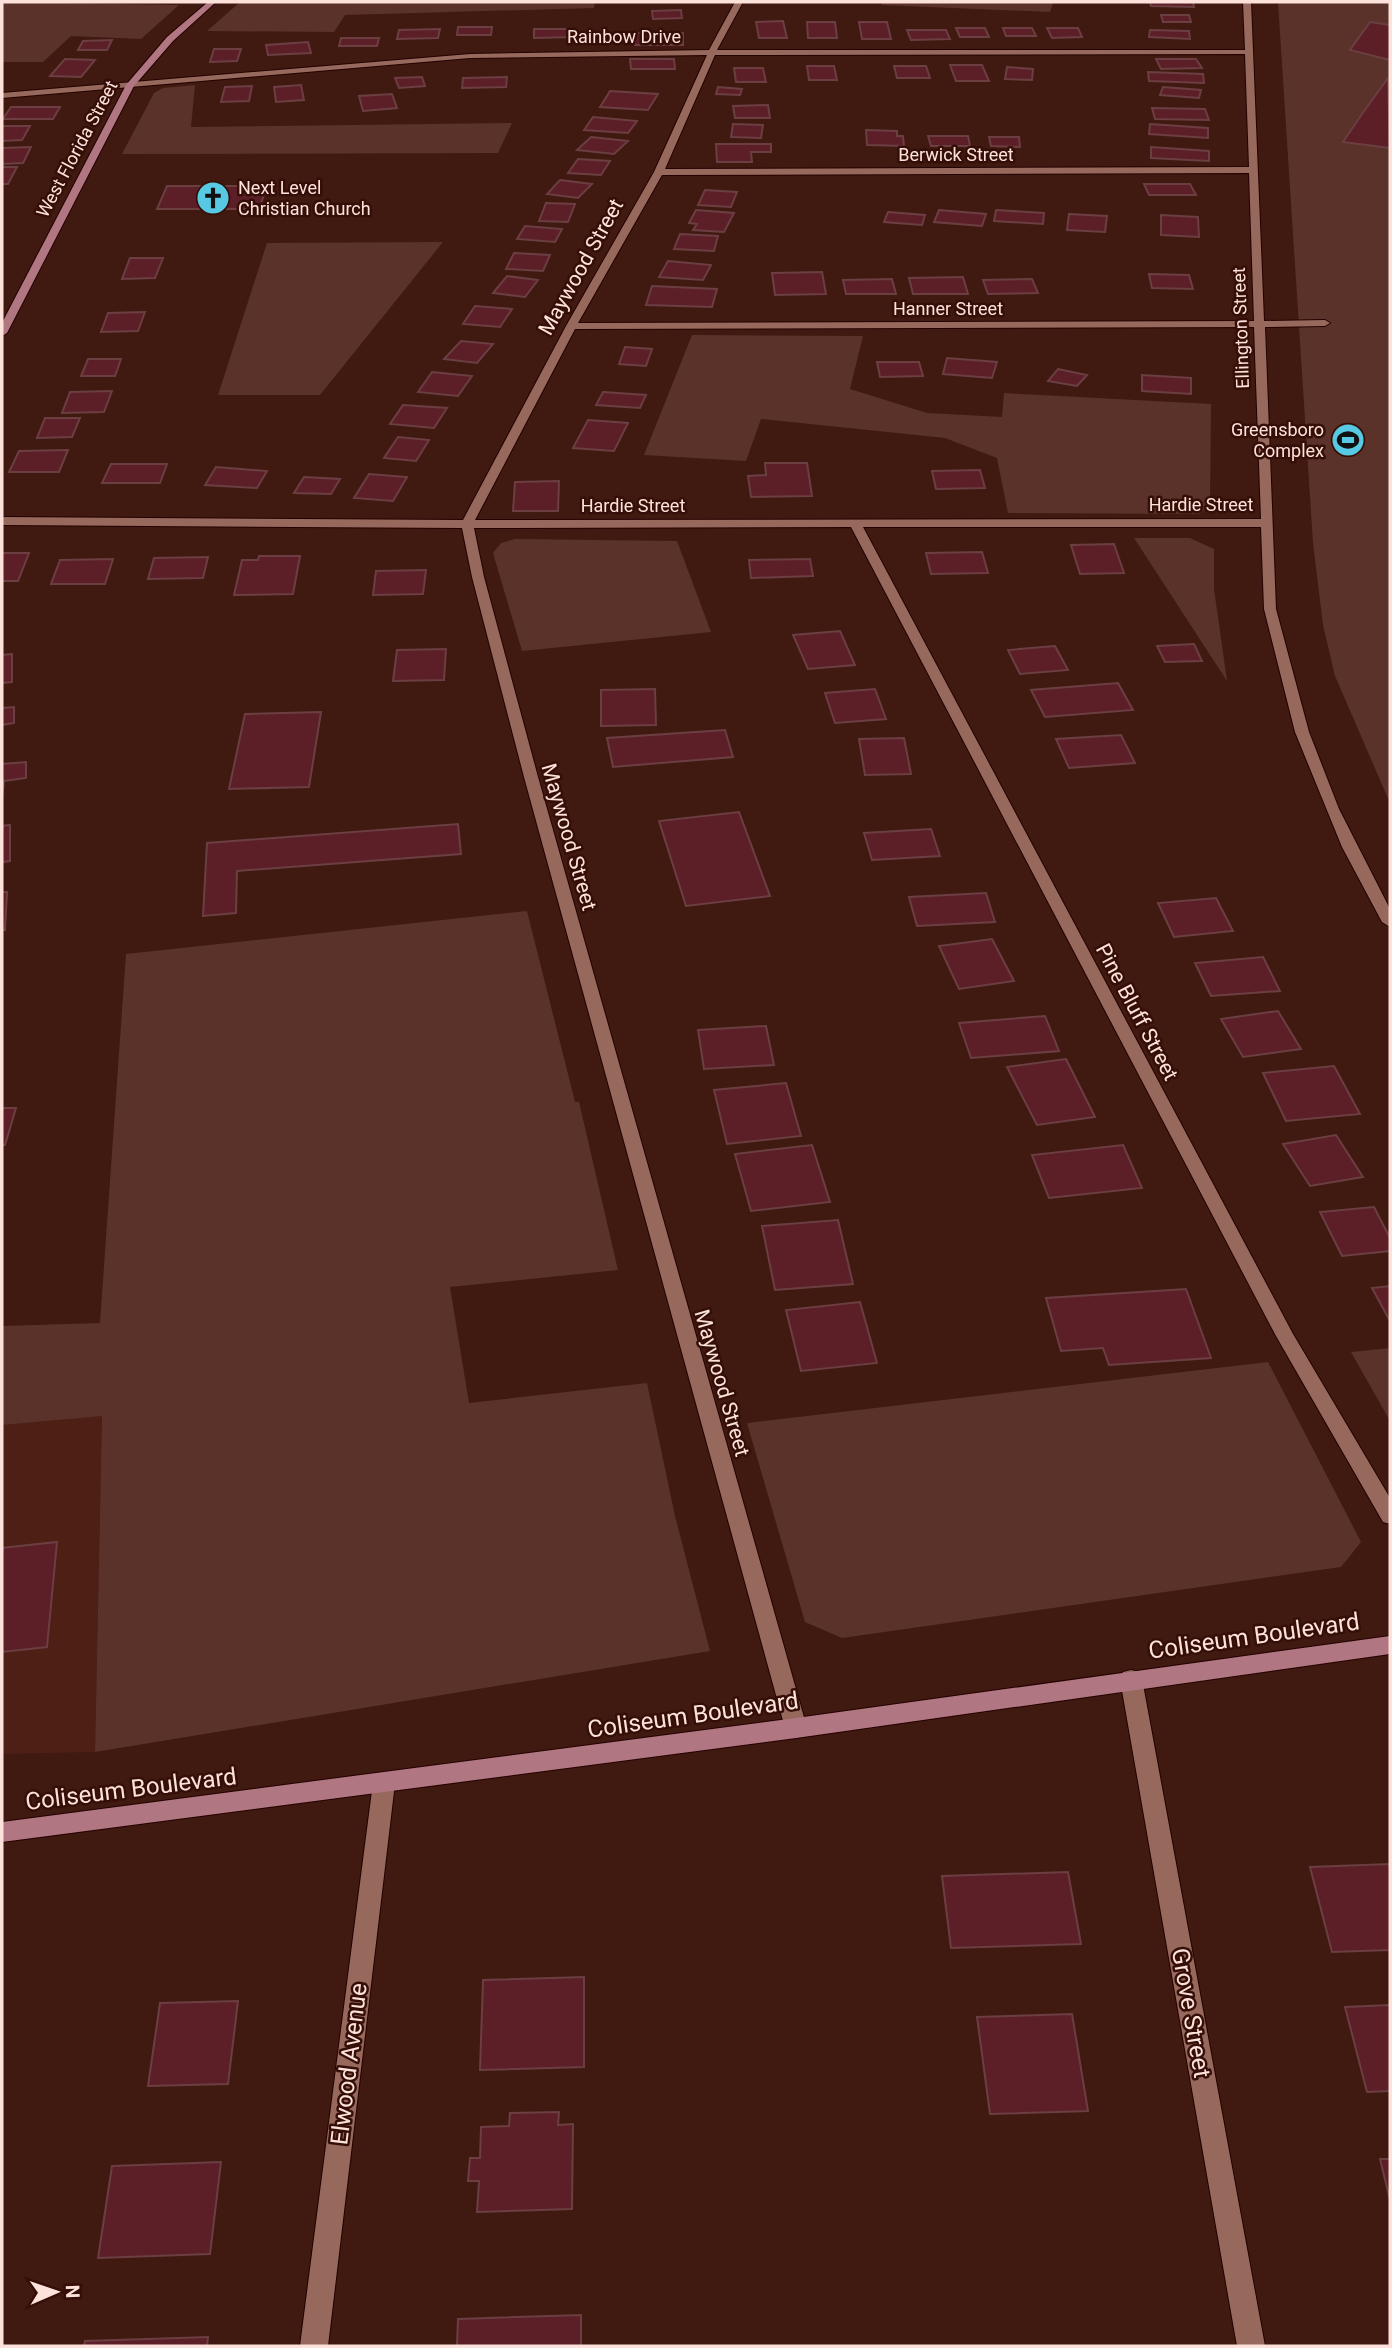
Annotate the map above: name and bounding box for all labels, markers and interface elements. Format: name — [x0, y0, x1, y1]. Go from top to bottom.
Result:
street label: Rainbow Drive — [567, 26, 681, 47]
street label: West Florida Street — [32, 77, 122, 221]
street label: Berwick Street — [898, 144, 1014, 165]
place label: Next Level Christian Church — [238, 177, 371, 219]
church icon: Next Level Christian Church — [194, 179, 232, 217]
street label: Maywood Street — [534, 195, 628, 339]
street label: Ellington Street — [1228, 267, 1253, 389]
street label: Hanner Street — [893, 298, 1003, 319]
place label: Greensboro Complex — [1231, 419, 1324, 461]
sports icon: Greensboro Complex — [1329, 421, 1367, 459]
street label: Hardie Street — [1149, 494, 1253, 515]
street label: Hardie Street — [581, 495, 685, 516]
street label: Maywood Street — [537, 761, 601, 913]
street label: Pine Bluff Street — [1091, 940, 1183, 1085]
street label: Maywood Street — [690, 1307, 754, 1459]
street label: Coliseum Boulevard — [1147, 1607, 1361, 1665]
street label: Coliseum Boulevard — [586, 1686, 800, 1744]
street label: Coliseum Boulevard — [24, 1762, 238, 1816]
street label: Grove Street — [1166, 1946, 1216, 2080]
street label: Elwood Avenue — [325, 1981, 373, 2147]
north arrow — [21, 2257, 91, 2327]
text: N — [61, 2284, 84, 2299]

